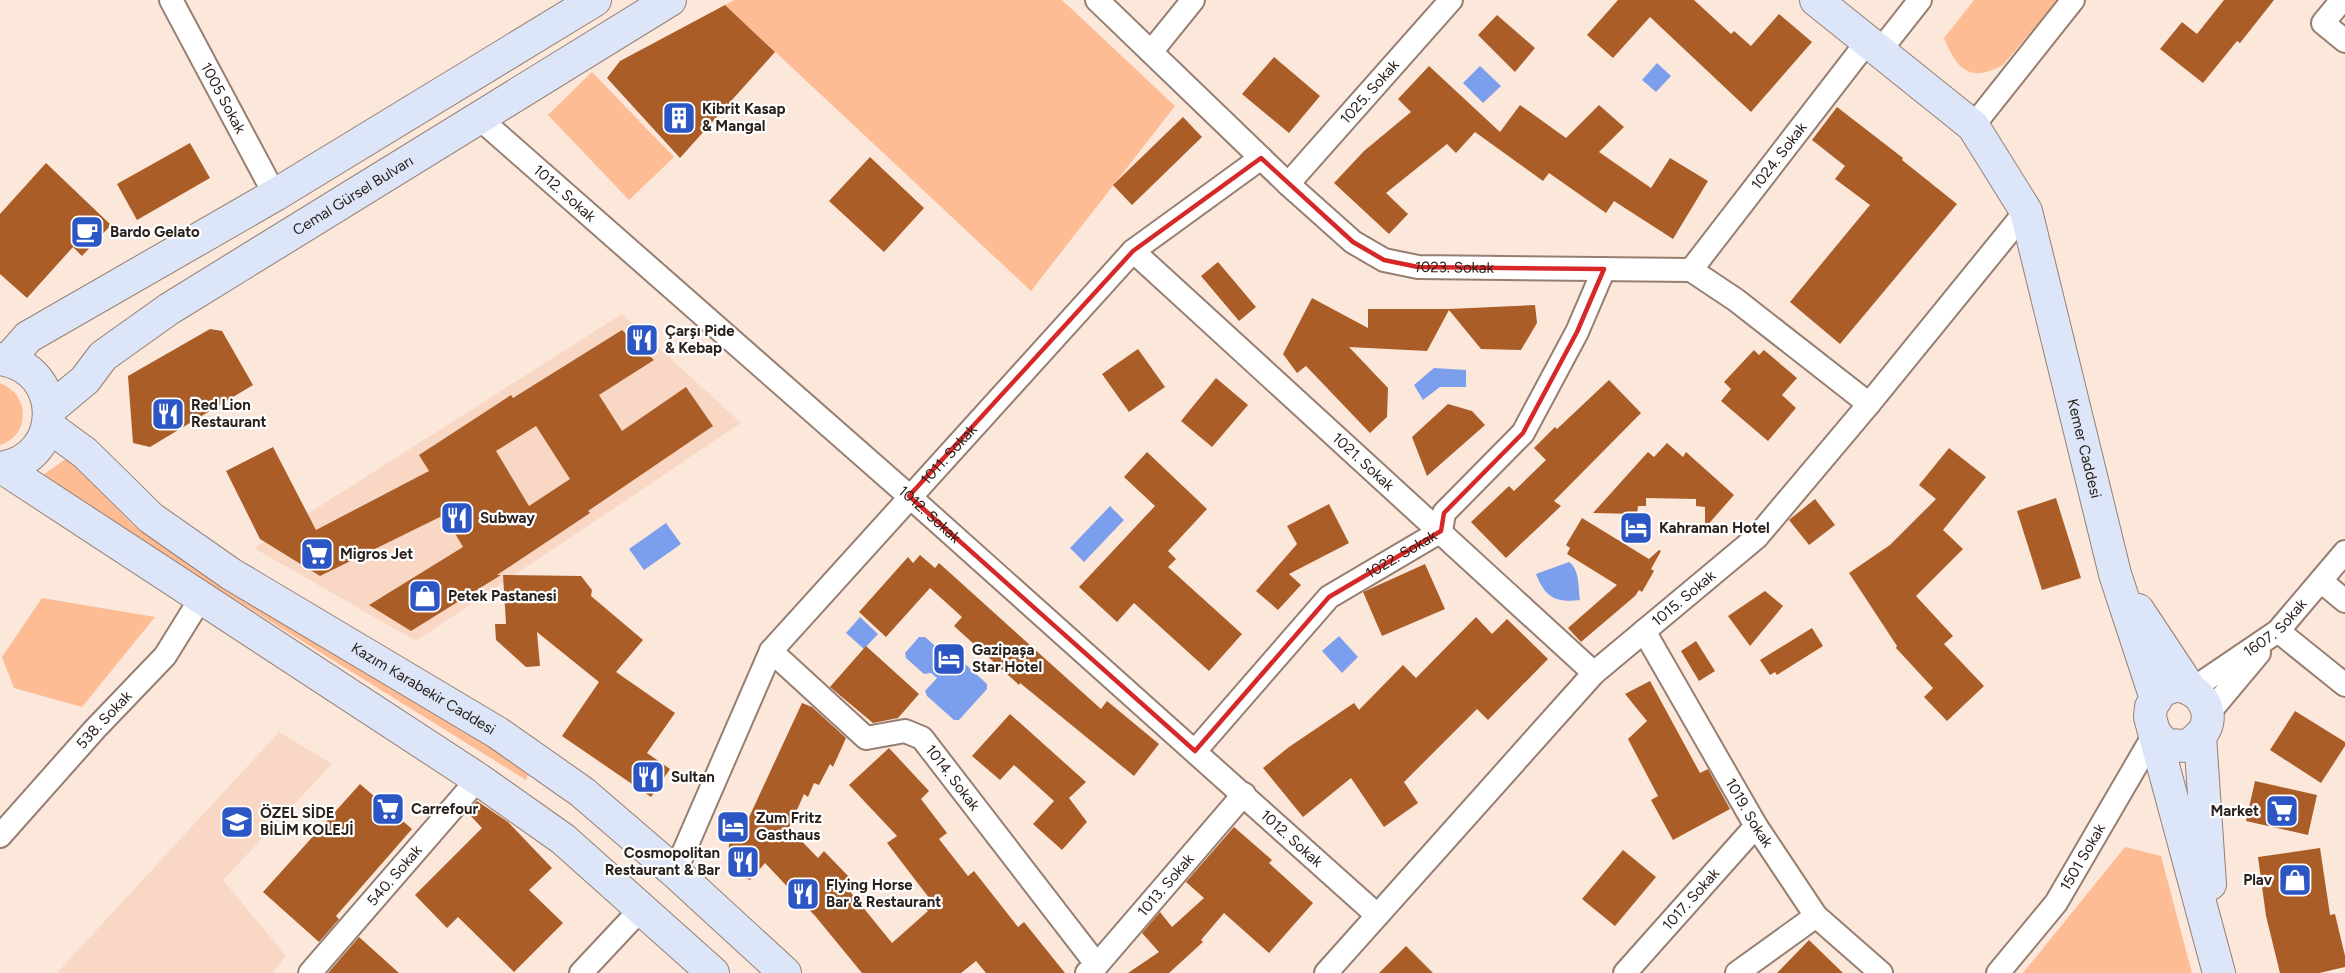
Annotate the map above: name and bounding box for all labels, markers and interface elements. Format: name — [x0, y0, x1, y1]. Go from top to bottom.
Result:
street label: 1025. Sokak — [1336, 56, 1403, 128]
street label: 1005 Sokak — [197, 59, 250, 137]
building icon: Kibrit Kasap & Mangal — [661, 100, 697, 136]
place label: Kibrit Kasap & Mangal — [702, 100, 786, 135]
street label: 1024. Sokak — [1747, 118, 1811, 193]
street label: Cemal Gürsel Bulvarı — [289, 152, 417, 240]
street label: 1012. Sokak — [530, 161, 600, 226]
cafe icon: Bardo Gelato — [69, 214, 105, 250]
place label: Bardo Gelato — [110, 223, 200, 241]
street label: 1023. Sokak — [1413, 257, 1495, 277]
restaurant icon: Çarşı Pide & Kebap — [624, 322, 660, 358]
place label: Çarşı Pide & Kebap — [665, 322, 735, 357]
restaurant icon: Red Lion Restaurant — [150, 396, 186, 432]
place label: Red Lion Restaurant — [191, 396, 267, 431]
street label: Kemer Caddesi — [2063, 397, 2105, 500]
street label: 1011. Sokak — [917, 420, 981, 488]
street label: 1021. Sokak — [1329, 429, 1398, 495]
street label: 1012. Sokak — [895, 482, 965, 547]
restaurant icon: Subway — [439, 500, 475, 536]
place label: Subway — [480, 509, 535, 527]
hotel icon: Kahraman Hotel — [1618, 510, 1654, 546]
place label: Kahraman Hotel — [1659, 519, 1770, 537]
street label: 1022. Sokak — [1362, 526, 1441, 582]
supermarket icon: Migros Jet — [299, 536, 335, 572]
place label: Migros Jet — [340, 545, 413, 563]
street label: 1015. Sokak — [1648, 566, 1720, 630]
shop icon: Petek Pastanesi — [407, 578, 443, 614]
place label: Petek Pastanesi — [448, 587, 557, 605]
street label: 1607. Sokak — [2240, 595, 2311, 661]
street label: Kazım Karabekir Caddesi — [348, 639, 499, 738]
hotel icon: Gazipaşa Star Hotel — [931, 641, 967, 677]
place label: Gazipaşa Star Hotel — [972, 641, 1042, 676]
street label: 538. Sokak — [73, 687, 136, 753]
street label: 1014. Sokak — [922, 741, 984, 815]
restaurant icon: Sultan — [630, 759, 666, 795]
place label: Sultan — [671, 768, 715, 786]
street label: 1019. Sokak — [1722, 775, 1777, 851]
supermarket icon: Carrefour — [370, 791, 406, 827]
supermarket icon: Market — [2264, 793, 2300, 829]
place label: Carrefour — [411, 800, 479, 818]
place label: Market — [2210, 802, 2259, 820]
place label: ÖZEL SİDE BİLİM KOLEJİ — [260, 803, 354, 839]
school or university icon: ÖZEL SİDE BİLİM KOLEJİ — [219, 804, 255, 840]
street label: 1012. Sokak — [1257, 806, 1327, 871]
hotel icon: Zum Fritz Gasthaus — [715, 809, 751, 845]
place label: Zum Fritz Gasthaus — [756, 809, 822, 844]
street label: 1501 Sokak — [2056, 820, 2110, 894]
street label: 540. Sokak — [363, 841, 426, 910]
place label: Cosmopolitan Restaurant & Bar — [605, 844, 720, 879]
restaurant icon: Cosmopolitan Restaurant & Bar — [725, 844, 761, 880]
street label: 1013. Sokak — [1134, 850, 1198, 920]
shop icon: Plav — [2277, 862, 2313, 898]
street label: 1017. Sokak — [1659, 864, 1724, 934]
place label: Plav — [2243, 871, 2273, 889]
restaurant icon: Flying Horse Bar & Restaurant — [785, 876, 821, 912]
place label: Flying Horse Bar & Restaurant — [826, 876, 941, 911]

